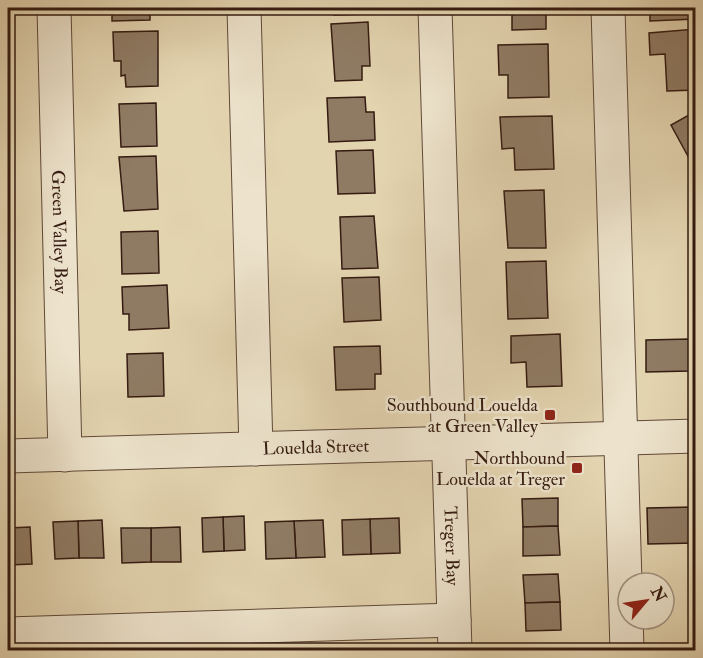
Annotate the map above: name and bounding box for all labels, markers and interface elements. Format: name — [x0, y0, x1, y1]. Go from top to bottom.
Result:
street label: Green Valley Bay — [46, 170, 73, 295]
place label: Southbound Louelda at Green Valley — [387, 394, 539, 438]
marker: Southbound Louelda at Green Valley — [543, 408, 557, 422]
street label: Louelda Street — [262, 434, 370, 460]
place label: Northbound Louelda at Treger — [436, 447, 565, 491]
marker: Northbound Louelda at Treger — [570, 461, 584, 475]
street label: Treger Bay — [439, 506, 465, 587]
north arrow — [616, 571, 676, 631]
text: N — [646, 582, 671, 606]

